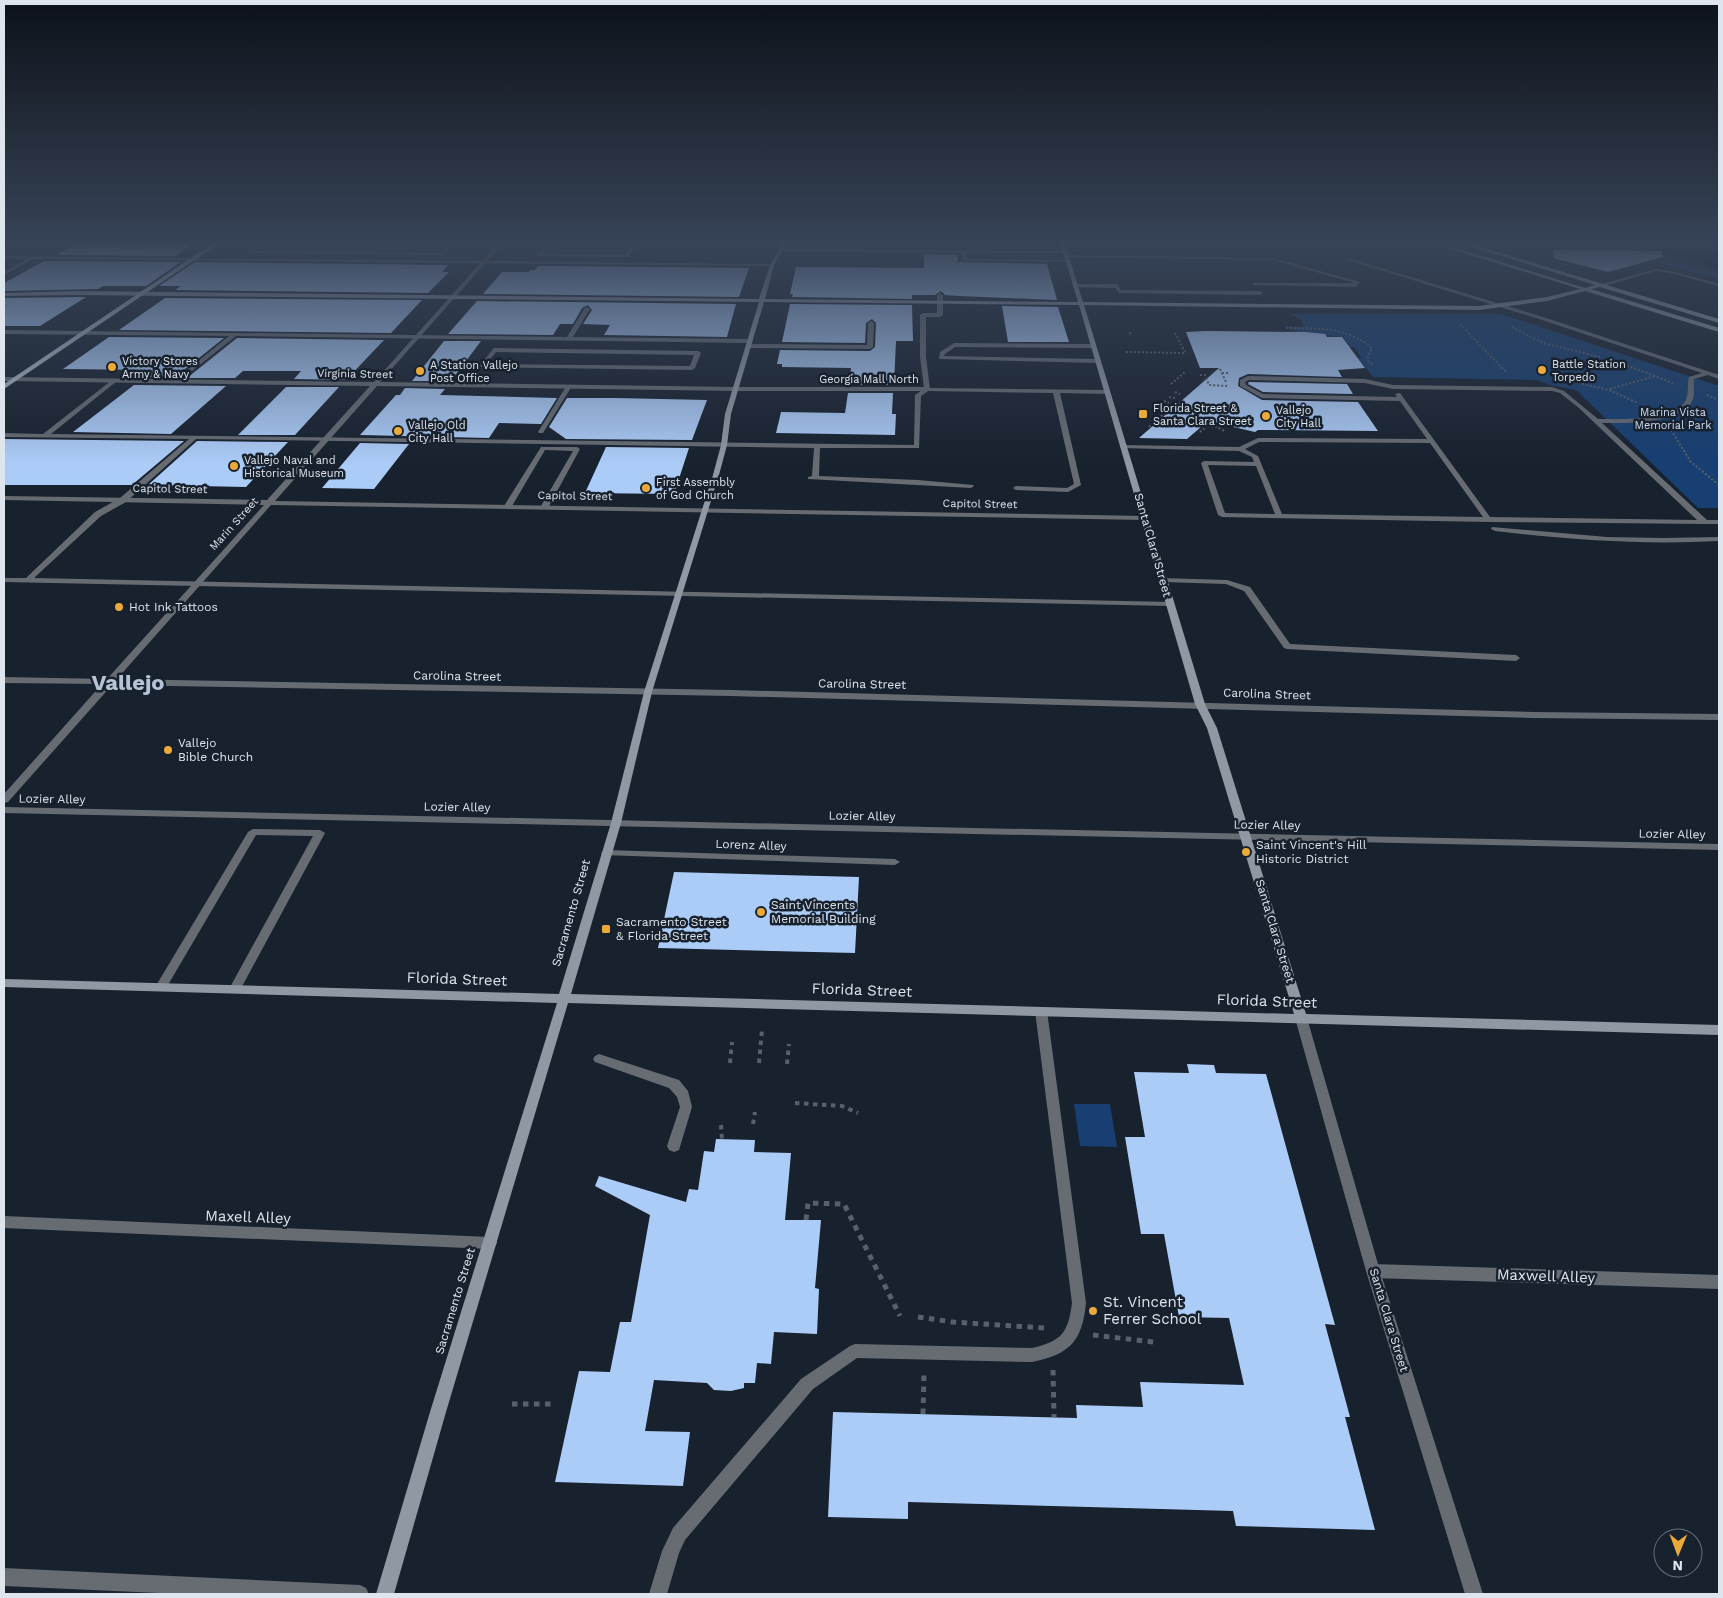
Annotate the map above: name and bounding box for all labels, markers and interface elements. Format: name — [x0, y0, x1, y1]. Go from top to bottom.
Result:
place label: Victory Stores Army & Navy — [122, 355, 198, 381]
place label: Battle Station Torpedo — [1552, 358, 1626, 384]
place label: A Station Vallejo Post Office — [430, 359, 518, 385]
marker: Victory Stores Army & Navy — [106, 361, 118, 373]
marker: Battle Station Torpedo — [1536, 364, 1548, 376]
marker: A Station Vallejo Post Office — [414, 365, 426, 377]
street label: Virginia Street — [317, 367, 393, 381]
street label: Georgia Mall North — [819, 373, 919, 386]
place label: Florida Street & Santa Clara Street — [1153, 402, 1252, 428]
place label: Vallejo City Hall — [1276, 404, 1322, 430]
park label: Marina Vista Memorial Park — [1635, 406, 1711, 432]
marker: Florida Street & Santa Clara Street — [1137, 408, 1149, 420]
marker: Vallejo City Hall — [1260, 410, 1272, 422]
place label: Vallejo Old City Hall — [408, 419, 466, 445]
marker: Vallejo Old City Hall — [392, 425, 404, 437]
place label: Vallejo Naval and Historical Museum — [244, 454, 344, 480]
marker: Vallejo Naval and Historical Museum — [228, 460, 240, 472]
place label: First Assembly of God Church — [656, 476, 735, 502]
street label: Capitol Street — [133, 482, 208, 496]
marker: First Assembly of God Church — [640, 482, 652, 494]
street label: Capitol Street — [538, 489, 613, 503]
street label: Santa Clara Street — [1131, 491, 1175, 599]
street label: Marin Street — [207, 495, 261, 553]
street label: Capitol Street — [943, 497, 1018, 511]
place label: Hot Ink Tattoos — [129, 600, 218, 614]
marker: Hot Ink Tattoos — [113, 601, 125, 613]
street label: Carolina Street — [413, 668, 501, 684]
district label: Vallejo — [91, 670, 165, 695]
street label: Carolina Street — [818, 676, 906, 692]
street label: Carolina Street — [1223, 685, 1311, 703]
place label: Vallejo Bible Church — [178, 736, 253, 764]
marker: Vallejo Bible Church — [162, 744, 174, 756]
street label: Lozier Alley — [18, 791, 86, 807]
street label: Lozier Alley — [423, 799, 491, 815]
street label: Lozier Alley — [828, 808, 896, 824]
street label: Lozier Alley — [1233, 817, 1301, 833]
street label: Lozier Alley — [1638, 826, 1706, 842]
street label: Lorenz Alley — [715, 837, 788, 853]
place label: Saint Vincent's Hill Historic District — [1256, 838, 1367, 866]
marker: Saint Vincent's Hill Historic District — [1240, 846, 1252, 858]
street label: Sacramento Street — [549, 858, 593, 968]
street label: Santa Clara Street — [1253, 878, 1297, 984]
place label: Saint Vincents Memorial Building — [771, 898, 876, 926]
marker: Saint Vincents Memorial Building — [755, 906, 767, 918]
place label: Sacramento Street & Florida Street — [616, 915, 727, 943]
marker: Sacramento Street & Florida Street — [600, 923, 612, 935]
street label: Florida Street — [406, 968, 508, 990]
street label: Florida Street — [811, 979, 913, 1001]
street label: Florida Street — [1216, 990, 1318, 1012]
street label: Maxell Alley — [205, 1207, 291, 1228]
street label: Sacramento Street — [432, 1246, 478, 1356]
street label: Maxwell Alley — [1496, 1265, 1596, 1287]
street label: Santa Clara Street — [1367, 1267, 1411, 1373]
place label: St. Vincent Ferrer School — [1103, 1293, 1202, 1328]
marker: St. Vincent Ferrer School — [1087, 1305, 1099, 1317]
north arrow — [1653, 1528, 1703, 1578]
text: N — [1672, 1558, 1683, 1574]

